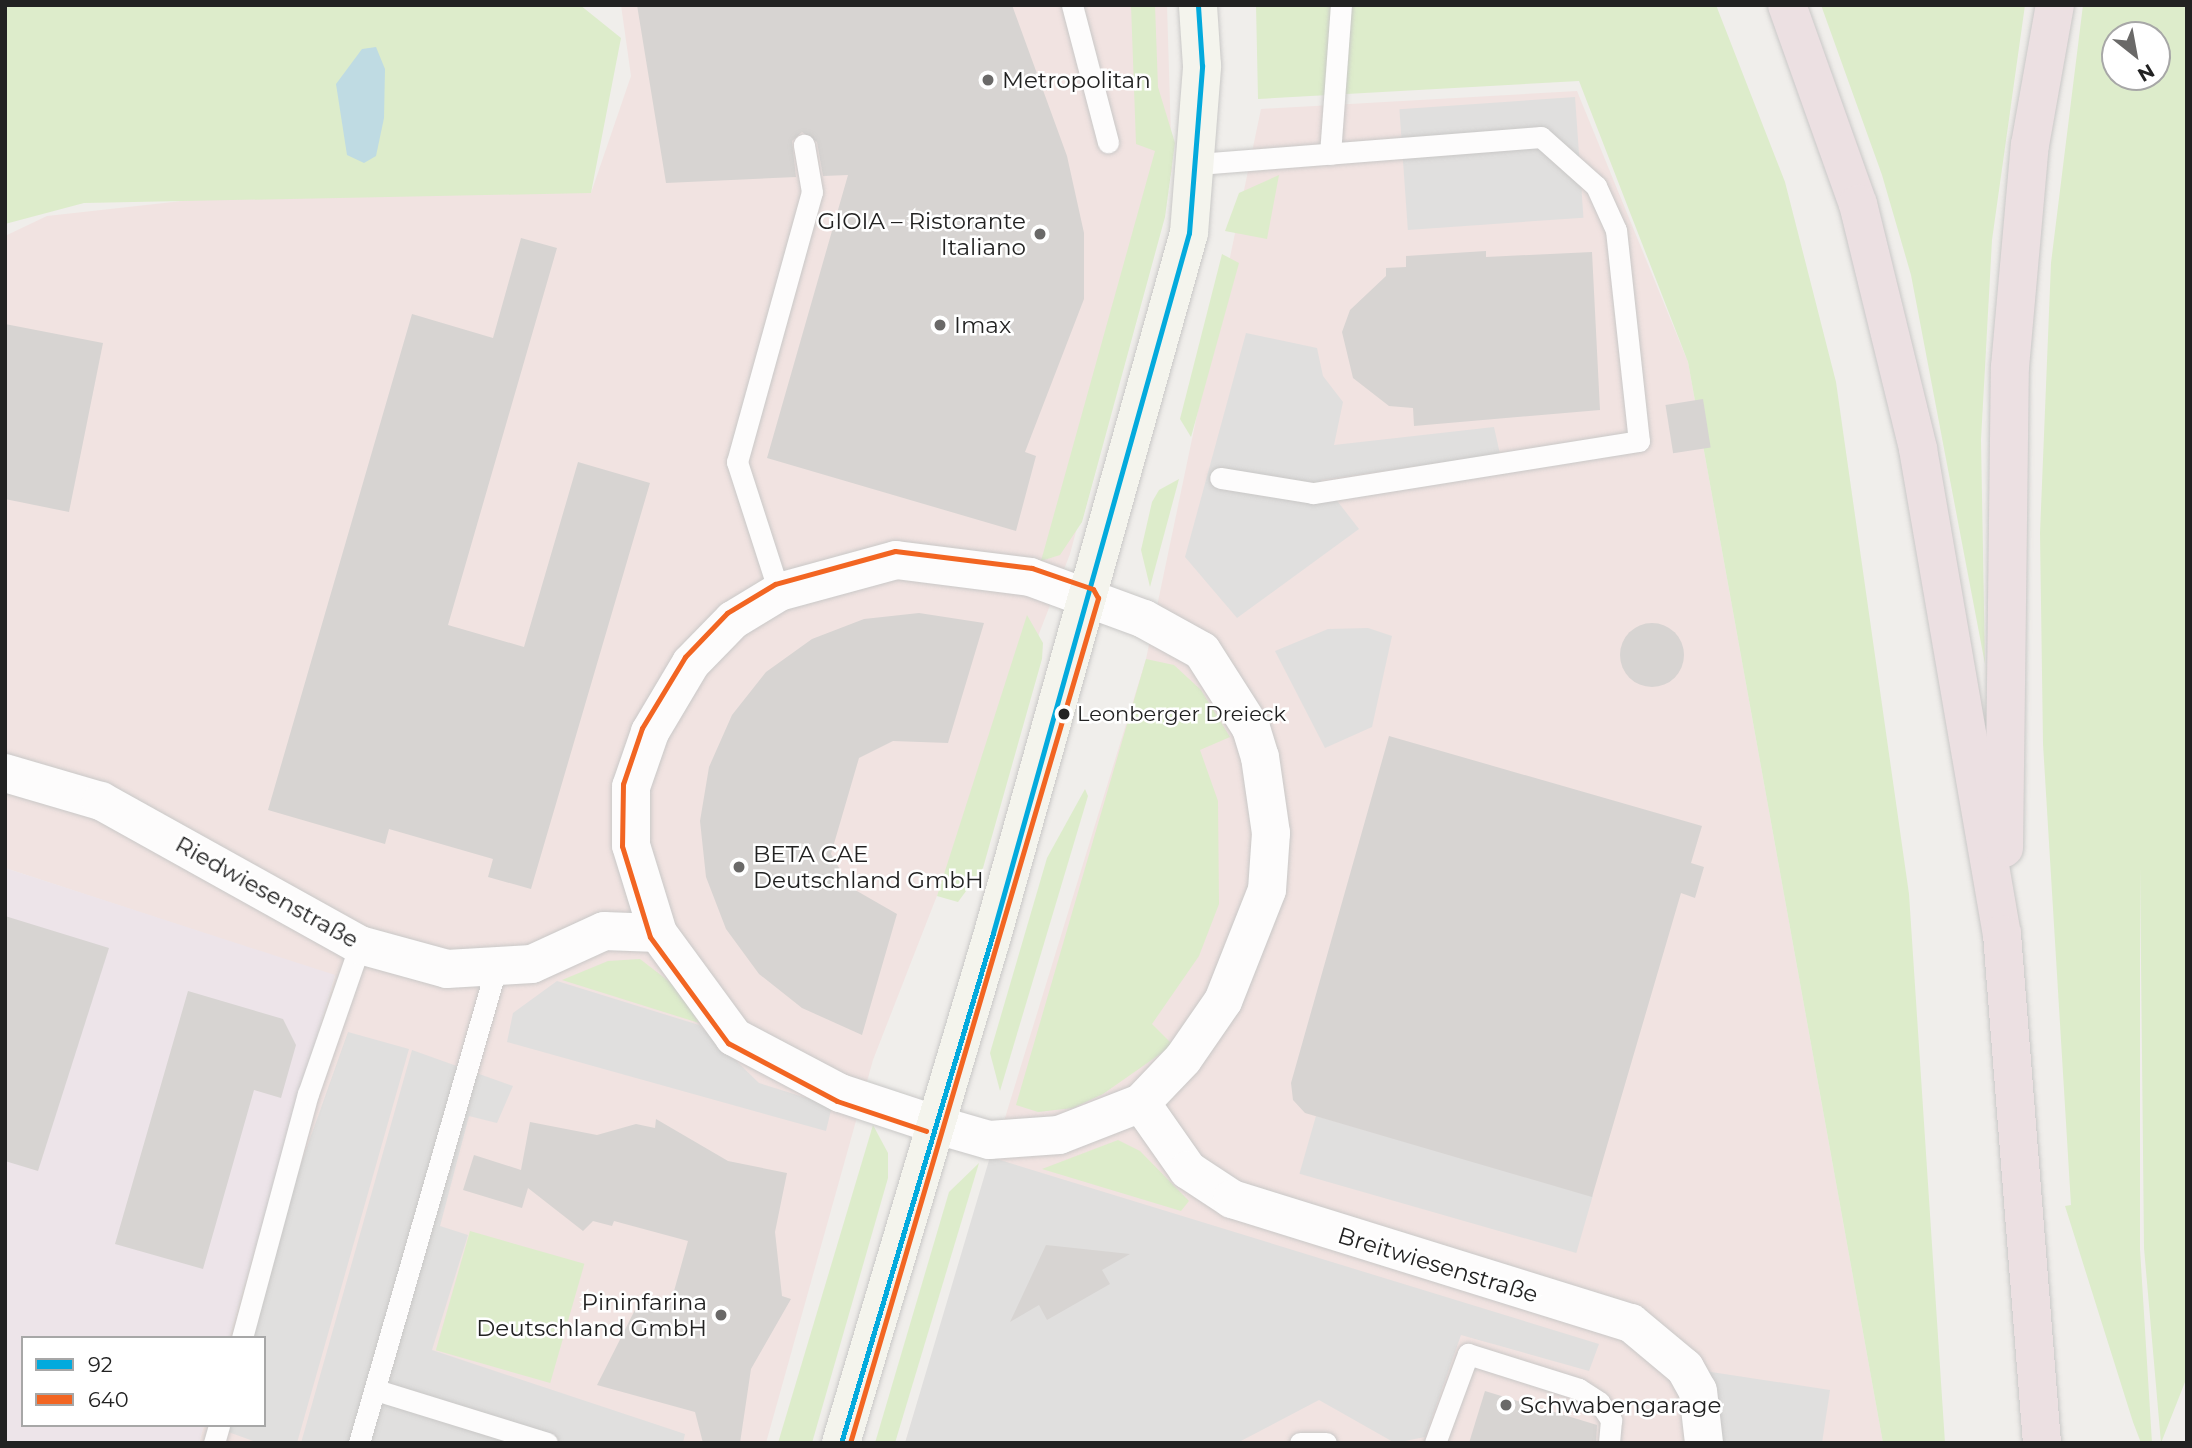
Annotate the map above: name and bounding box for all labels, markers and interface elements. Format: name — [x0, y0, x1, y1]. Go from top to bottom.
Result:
north arrow — [2101, 21, 2171, 91]
text: N — [2134, 59, 2159, 87]
place label: Metropolitan — [1002, 66, 1151, 94]
marker: Metropolitan — [980, 72, 996, 88]
place label: GIOIA – Ristorante Italiano — [817, 207, 1026, 261]
marker: GIOIA – Ristorante Italiano — [1032, 226, 1048, 242]
place label: Imax — [954, 311, 1011, 339]
marker: Imax — [932, 317, 948, 333]
place label: Leonberger Dreieck — [1077, 701, 1286, 727]
marker: Leonberger Dreieck — [1057, 707, 1071, 721]
street label: Riedwiesenstraße — [171, 830, 363, 954]
place label: BETA CAE Deutschland GmbH — [753, 840, 984, 894]
marker: BETA CAE Deutschland GmbH — [731, 859, 747, 875]
street label: Breitwiesenstraße — [1335, 1221, 1541, 1309]
place label: Pininfarina Deutschland GmbH — [476, 1288, 707, 1342]
marker: Pininfarina Deutschland GmbH — [713, 1307, 729, 1323]
legend — [21, 1336, 266, 1427]
text: 92 — [88, 1352, 113, 1377]
text: 640 — [88, 1387, 129, 1412]
place label: Schwabengarage — [1520, 1391, 1721, 1419]
marker: Schwabengarage — [1498, 1397, 1514, 1413]

